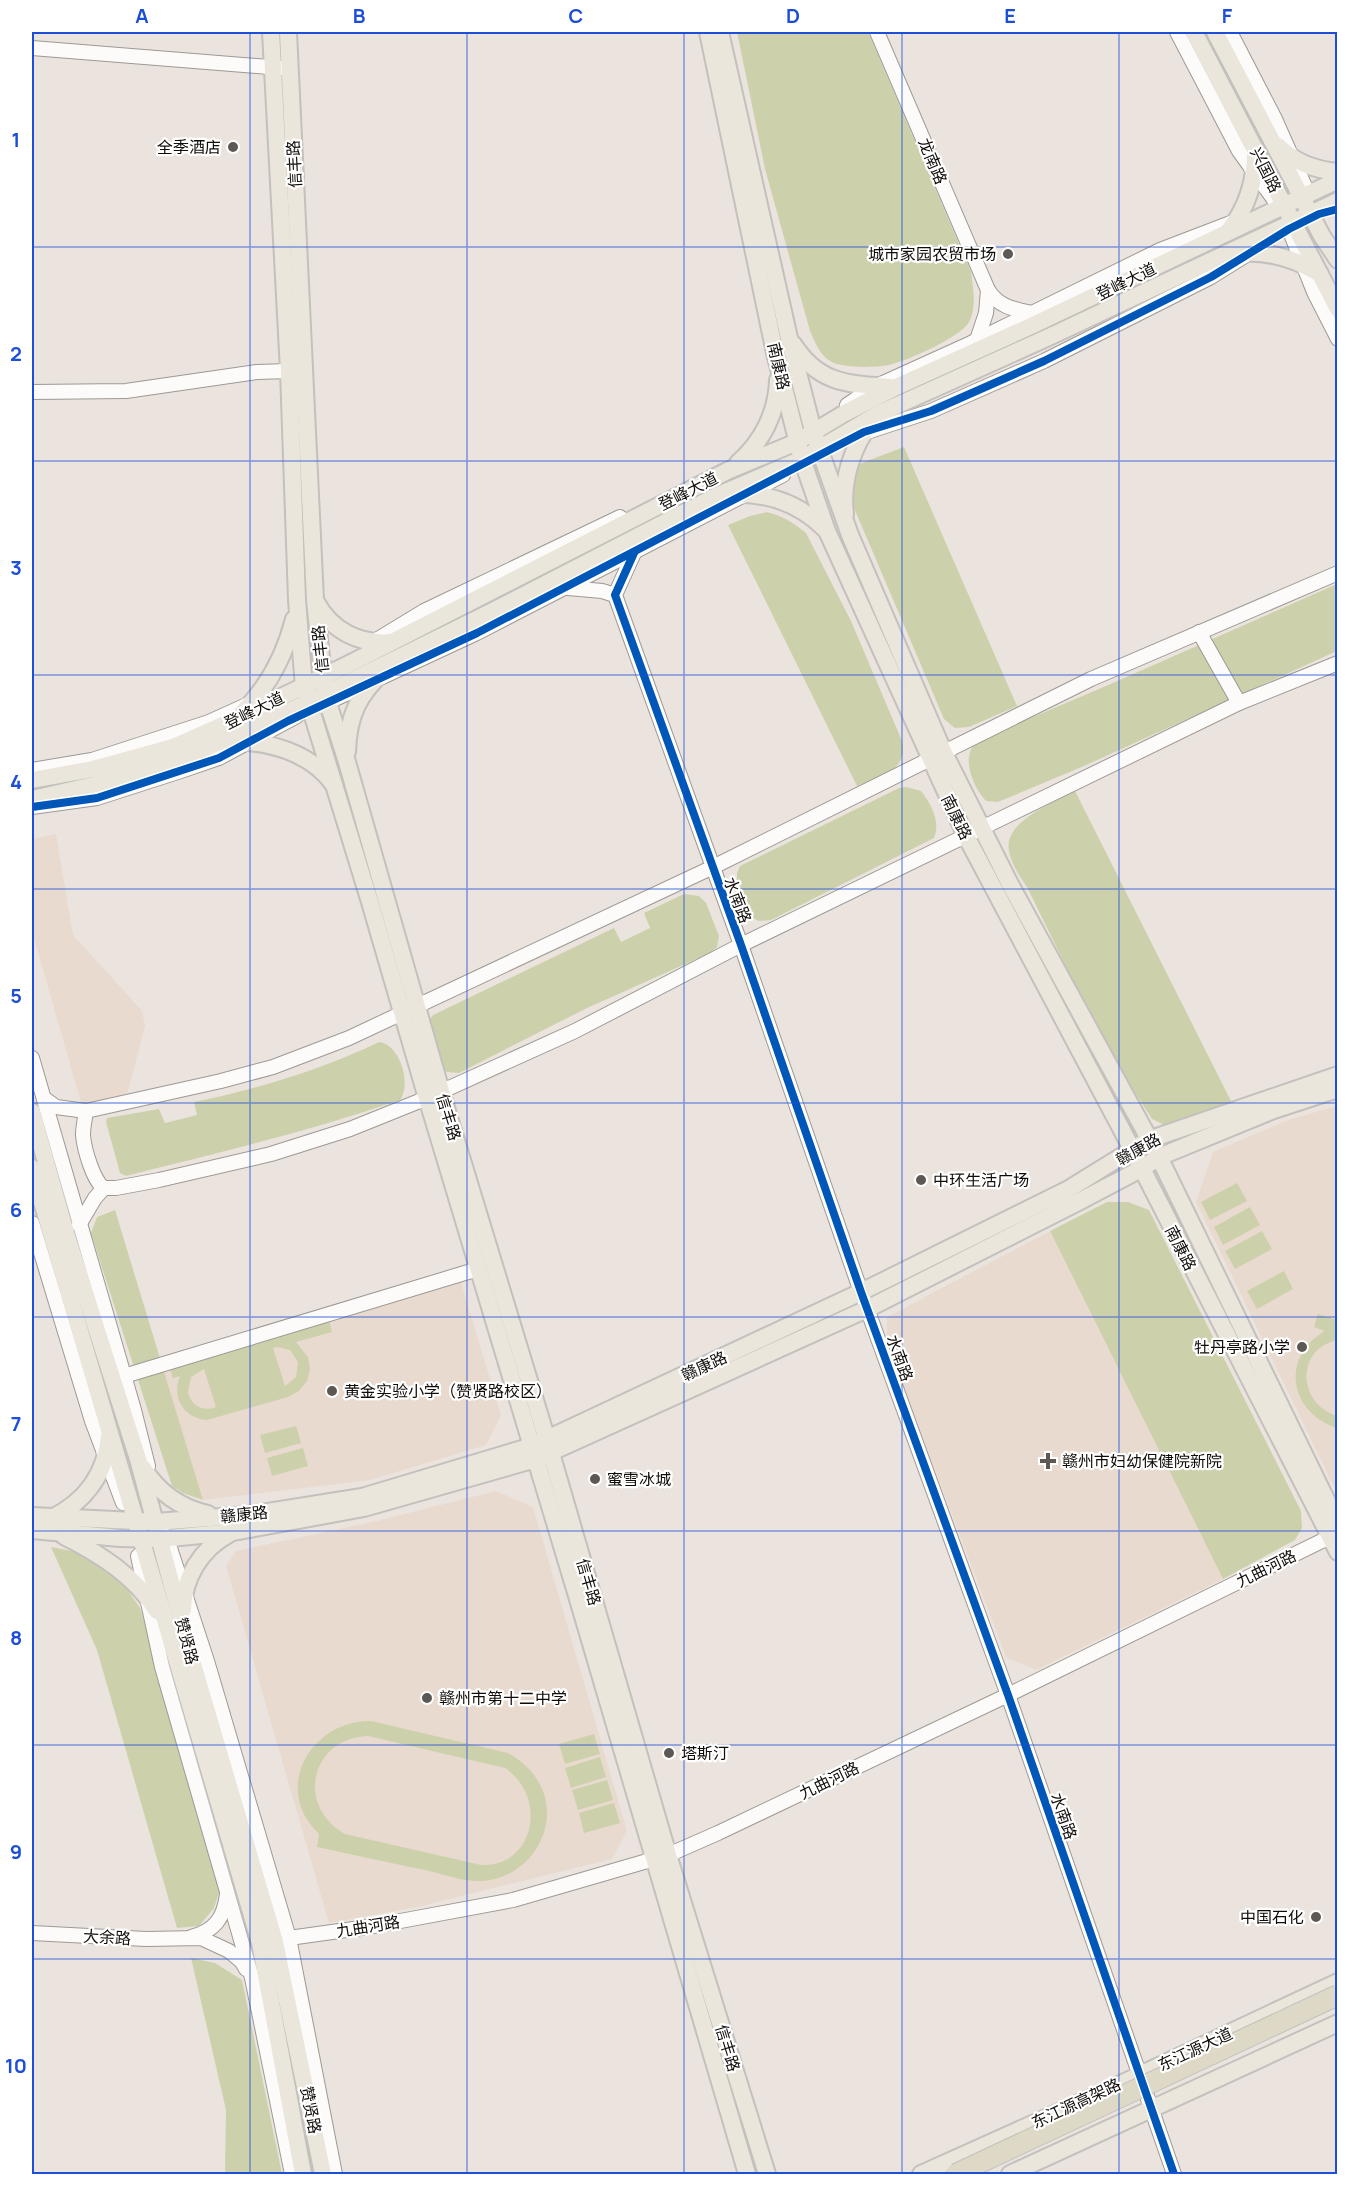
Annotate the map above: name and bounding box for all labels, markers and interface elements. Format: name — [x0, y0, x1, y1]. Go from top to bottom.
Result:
text: A — [135, 2, 149, 29]
text: B — [353, 2, 366, 29]
text: C — [569, 2, 583, 29]
text: D — [786, 2, 800, 29]
text: E — [1004, 2, 1016, 29]
text: F — [1222, 2, 1233, 29]
text: 1 — [12, 126, 20, 153]
street label: 龙南路 — [913, 135, 953, 187]
place label: 全季酒店 — [157, 136, 221, 158]
street label: 信丰路 — [282, 139, 306, 189]
marker: 全季酒店 — [226, 140, 240, 154]
street label: 兴国路 — [1245, 144, 1287, 196]
place label: 城市家园农贸市场 — [868, 243, 996, 265]
marker: 城市家园农贸市场 — [1001, 247, 1015, 261]
street label: 登峰大道 — [1092, 257, 1160, 305]
text: 2 — [10, 340, 22, 367]
street label: 南康路 — [763, 340, 795, 392]
street label: 登峰大道 — [654, 467, 722, 515]
text: 3 — [10, 554, 22, 581]
street label: 信丰路 — [307, 624, 333, 674]
street label: 登峰大道 — [220, 686, 288, 734]
text: 4 — [10, 768, 22, 795]
street label: 南康路 — [937, 791, 977, 843]
street label: 水南路 — [719, 874, 757, 926]
text: 5 — [10, 982, 22, 1009]
street label: 信丰路 — [431, 1091, 467, 1143]
street label: 赣康路 — [1112, 1128, 1164, 1170]
place label: 中环生活广场 — [933, 1169, 1029, 1191]
marker: 中环生活广场 — [914, 1173, 928, 1187]
text: 6 — [10, 1196, 22, 1223]
street label: 南康路 — [1160, 1222, 1202, 1274]
street label: 水南路 — [881, 1332, 919, 1384]
place label: 牡丹亭路小学 — [1194, 1336, 1290, 1358]
marker: 牡丹亭路小学 — [1295, 1340, 1309, 1354]
street label: 赣康路 — [678, 1346, 730, 1386]
place label: 黄金实验小学（赞贤路校区） — [344, 1380, 552, 1402]
marker: 黄金实验小学（赞贤路校区） — [325, 1384, 339, 1398]
text: 7 — [11, 1410, 21, 1437]
place label: 赣州市妇幼保健院新院 — [1062, 1450, 1222, 1472]
marker: 赣州市妇幼保健院新院 — [1039, 1452, 1057, 1470]
place label: 蜜雪冰城 — [607, 1468, 671, 1490]
marker: 蜜雪冰城 — [588, 1472, 602, 1486]
street label: 赣康路 — [219, 1501, 269, 1527]
street label: 九曲河路 — [1232, 1544, 1300, 1592]
street label: 信丰路 — [572, 1556, 606, 1608]
street label: 赞贤路 — [170, 1615, 204, 1667]
text: 8 — [10, 1624, 22, 1651]
place label: 赣州市第十二中学 — [439, 1687, 567, 1709]
marker: 赣州市第十二中学 — [420, 1691, 434, 1705]
place label: 塔斯汀 — [681, 1742, 729, 1764]
marker: 塔斯汀 — [662, 1746, 676, 1760]
street label: 九曲河路 — [795, 1756, 863, 1804]
street label: 水南路 — [1046, 1790, 1082, 1842]
text: 9 — [10, 1838, 22, 1865]
place label: 中国石化 — [1240, 1906, 1304, 1928]
street label: 九曲河路 — [335, 1910, 401, 1942]
marker: 中国石化 — [1309, 1910, 1323, 1924]
street label: 大余路 — [82, 1925, 132, 1949]
street label: 信丰路 — [710, 2022, 746, 2074]
street label: 东江源大道 — [1154, 2022, 1236, 2076]
text: 10 — [5, 2052, 27, 2079]
street label: 东江源高架路 — [1028, 2073, 1124, 2133]
street label: 赞贤路 — [296, 2084, 326, 2136]

